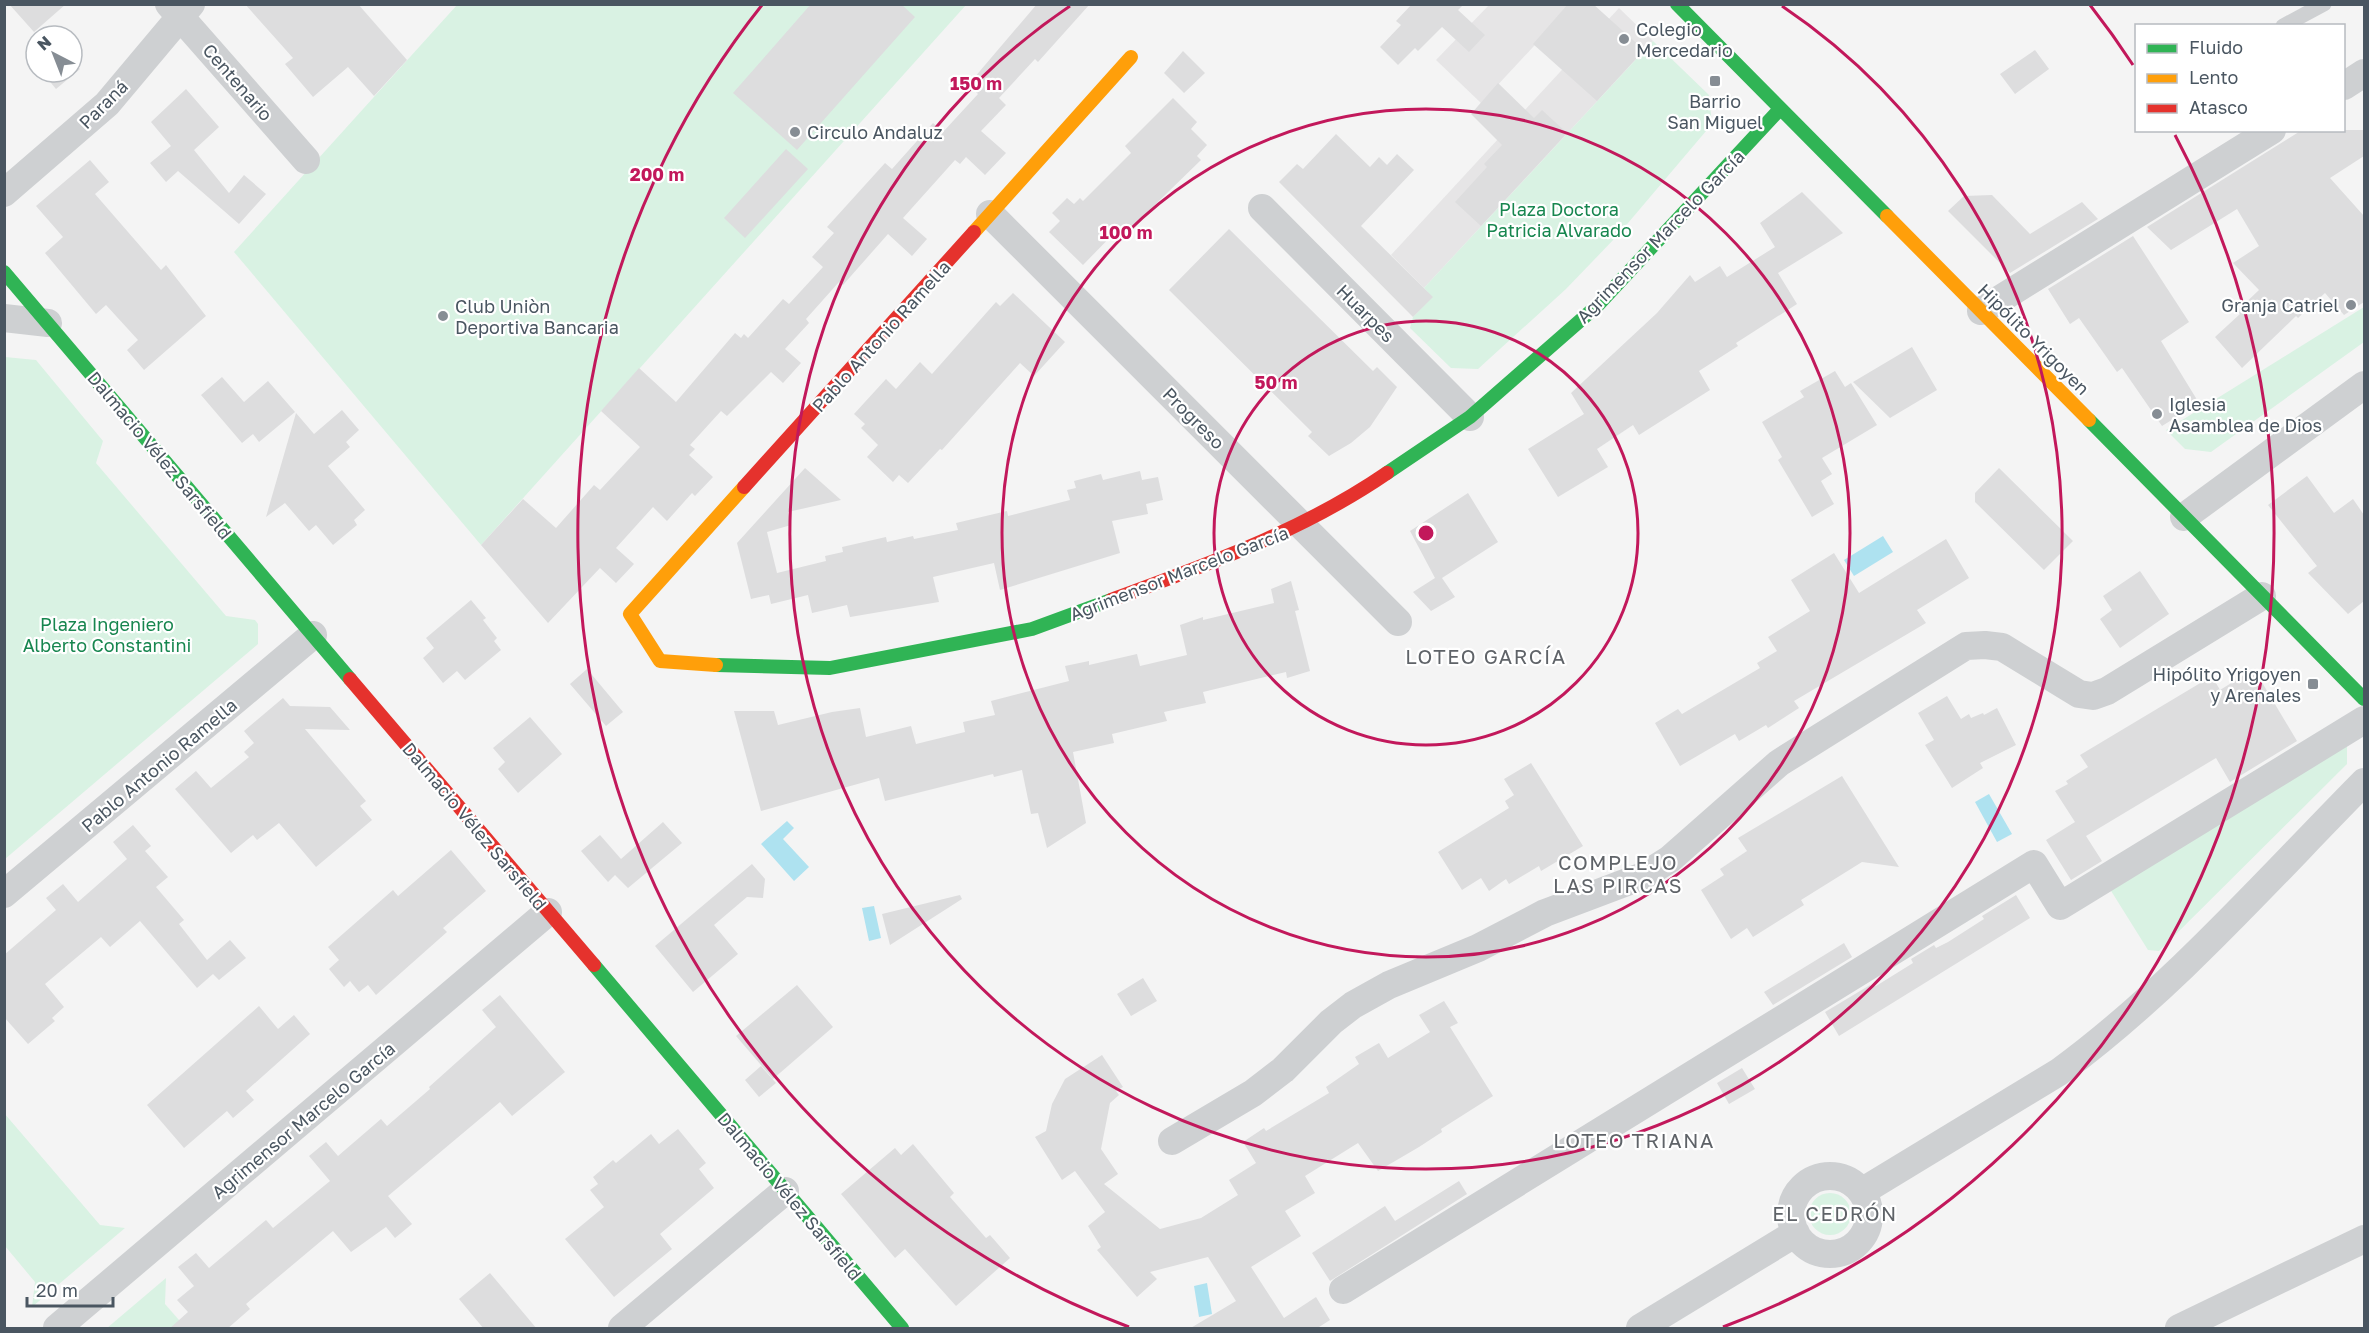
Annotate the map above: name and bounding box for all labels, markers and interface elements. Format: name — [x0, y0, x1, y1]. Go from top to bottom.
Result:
place label: Colegio Mercedario — [1636, 18, 1733, 61]
north arrow — [24, 24, 84, 84]
legend — [2135, 24, 2345, 132]
text: N — [33, 31, 55, 54]
marker: Colegio Mercedario — [1617, 32, 1631, 46]
text: Fluido — [2189, 36, 2243, 58]
street label: Centenario — [199, 39, 277, 125]
text: Lento — [2189, 66, 2238, 88]
text: 150 m — [950, 72, 1002, 94]
marker: Barrio San Miguel — [1708, 74, 1722, 88]
street label: Paraná — [74, 75, 132, 133]
place label: Barrio San Miguel — [1667, 90, 1763, 133]
text: Atasco — [2189, 96, 2248, 118]
place label: Circulo Andaluz — [807, 121, 943, 143]
marker: Circulo Andaluz — [788, 125, 802, 139]
street label: Agrimensor Marcelo García — [1571, 145, 1749, 327]
text: 200 m — [630, 163, 684, 185]
park label: Plaza Doctora Patricia Alvarado — [1486, 198, 1632, 241]
text: 100 m — [1100, 221, 1152, 243]
street label: Pablo Antonio Ramella — [807, 256, 955, 416]
street label: Huarpes — [1332, 279, 1400, 347]
street label: Hipólito Yrigoyen — [1974, 279, 2094, 399]
place label: Granja Catriel — [2221, 294, 2339, 316]
place label: Club Uniòn Deportiva Bancaria — [455, 295, 619, 338]
marker: Granja Catriel — [2344, 298, 2358, 312]
marker: Club Uniòn Deportiva Bancaria — [436, 309, 450, 323]
street label: Dalmacio Vélez Sarsfield — [83, 367, 237, 543]
text: 50 m — [1255, 371, 1297, 393]
street label: Progreso — [1159, 383, 1229, 453]
place label: Iglesia Asamblea de Dios — [2169, 393, 2322, 436]
marker: Iglesia Asamblea de Dios — [2150, 407, 2164, 421]
street label: Agrimensor Marcelo García — [1067, 521, 1291, 625]
centre of rings — [1416, 523, 1436, 543]
park label: Plaza Ingeniero Alberto Constantini — [23, 613, 191, 656]
district label: LOTEO GARCÍA — [1405, 644, 1567, 668]
place label: Hipólito Yrigoyen y Arenales — [2153, 663, 2301, 706]
marker: Hipólito Yrigoyen y Arenales — [2306, 677, 2320, 691]
street label: Pablo Antonio Ramella — [77, 694, 241, 836]
street label: Dalmacio Vélez Sarsfield — [398, 738, 552, 914]
district label: COMPLEJO LAS PIRCAS — [1553, 850, 1683, 897]
street label: Agrimensor Marcelo García — [207, 1037, 399, 1203]
street label: Dalmacio Vélez Sarsfield — [713, 1108, 867, 1284]
district label: LOTEO TRIANA — [1553, 1128, 1715, 1152]
district label: EL CEDRÓN — [1772, 1201, 1898, 1225]
scale bar — [27, 1270, 112, 1308]
text: 20 m — [36, 1279, 78, 1301]

